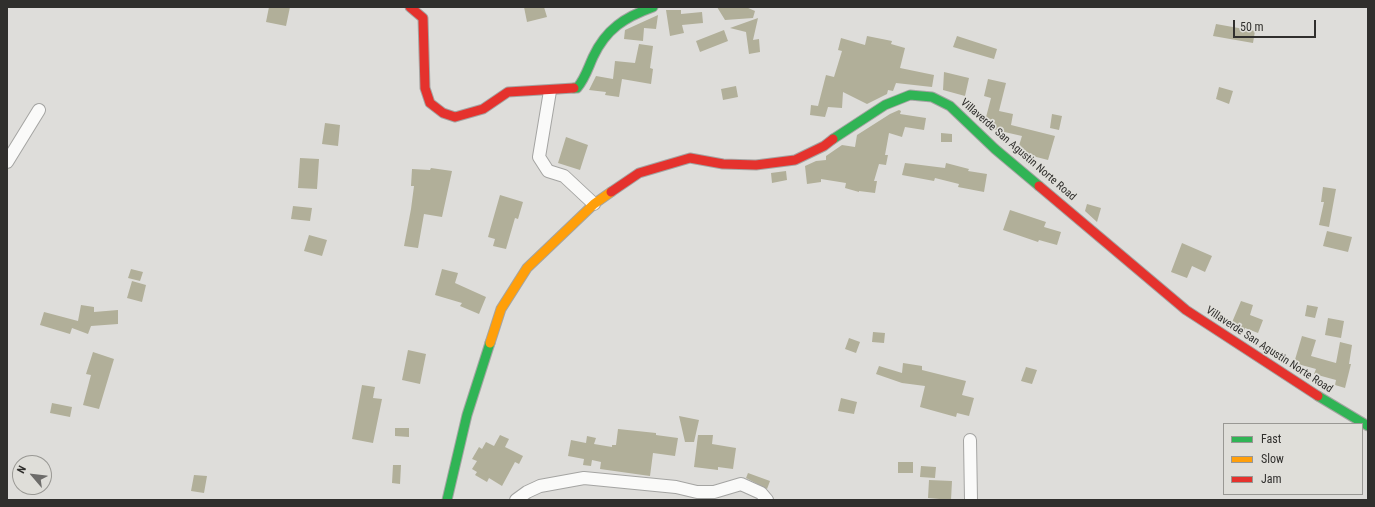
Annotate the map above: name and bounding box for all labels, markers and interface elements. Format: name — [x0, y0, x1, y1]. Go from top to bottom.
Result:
scale bar — [1235, 12, 1318, 38]
text: 50 m — [1240, 20, 1264, 34]
street label: Villaverde San Agustin Norte Road — [958, 96, 1078, 204]
street label: Villaverde San Agustin Norte Road — [1203, 304, 1335, 396]
legend — [1223, 423, 1363, 495]
text: Fast — [1261, 432, 1281, 446]
text: Slow — [1261, 452, 1284, 466]
north arrow — [12, 455, 52, 495]
text: N — [15, 464, 29, 476]
text: Jam — [1261, 472, 1282, 486]

